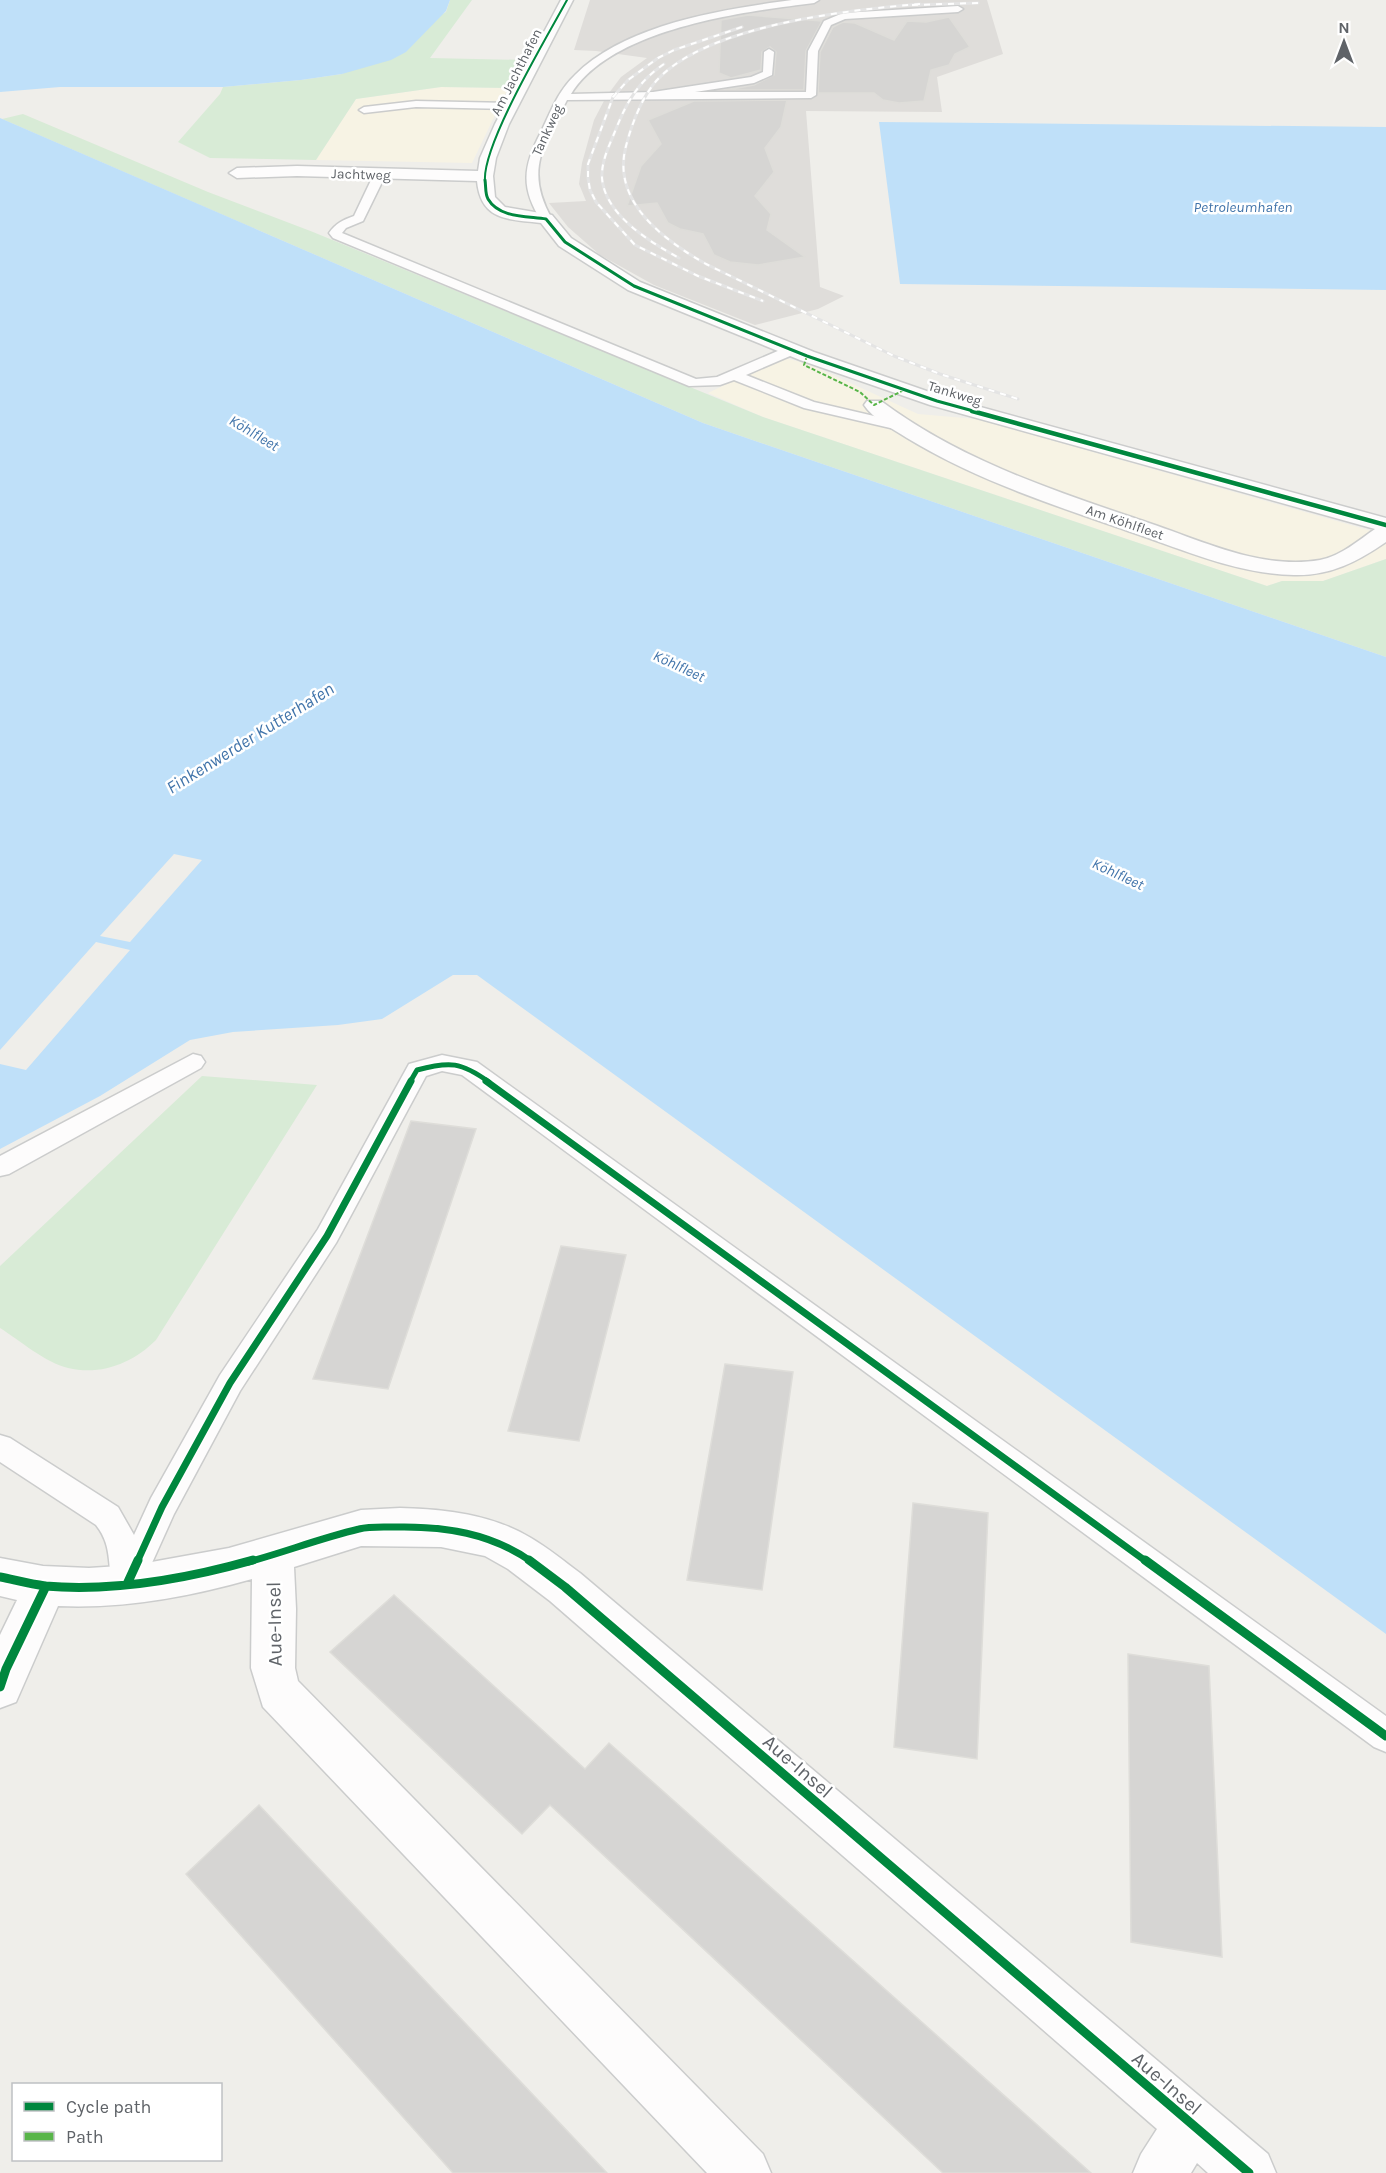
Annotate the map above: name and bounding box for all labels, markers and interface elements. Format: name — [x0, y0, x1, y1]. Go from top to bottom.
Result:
north arrow — [1314, 12, 1374, 72]
text: N — [1338, 18, 1350, 37]
street label: Am Jachthafen — [487, 26, 546, 119]
street label: Tankweg — [528, 102, 567, 159]
street label: Jachtweg — [331, 165, 391, 184]
water label: Petroleumhafen — [1194, 198, 1292, 216]
street label: Tankweg — [926, 377, 984, 410]
water label: Köhlfleet — [226, 411, 283, 455]
street label: Am Köhlfleet — [1084, 501, 1166, 544]
water label: Köhlfleet — [650, 646, 709, 686]
water label: Finkenwerder Kutterhafen — [162, 677, 338, 799]
water label: Köhlfleet — [1089, 854, 1148, 894]
street label: Aue-Insel — [262, 1581, 287, 1667]
street label: Aue-Insel — [758, 1730, 837, 1803]
street label: Aue-Insel — [1127, 2047, 1206, 2120]
legend — [12, 2083, 222, 2161]
text: Cycle path — [66, 2096, 151, 2118]
text: Path — [66, 2126, 104, 2148]

